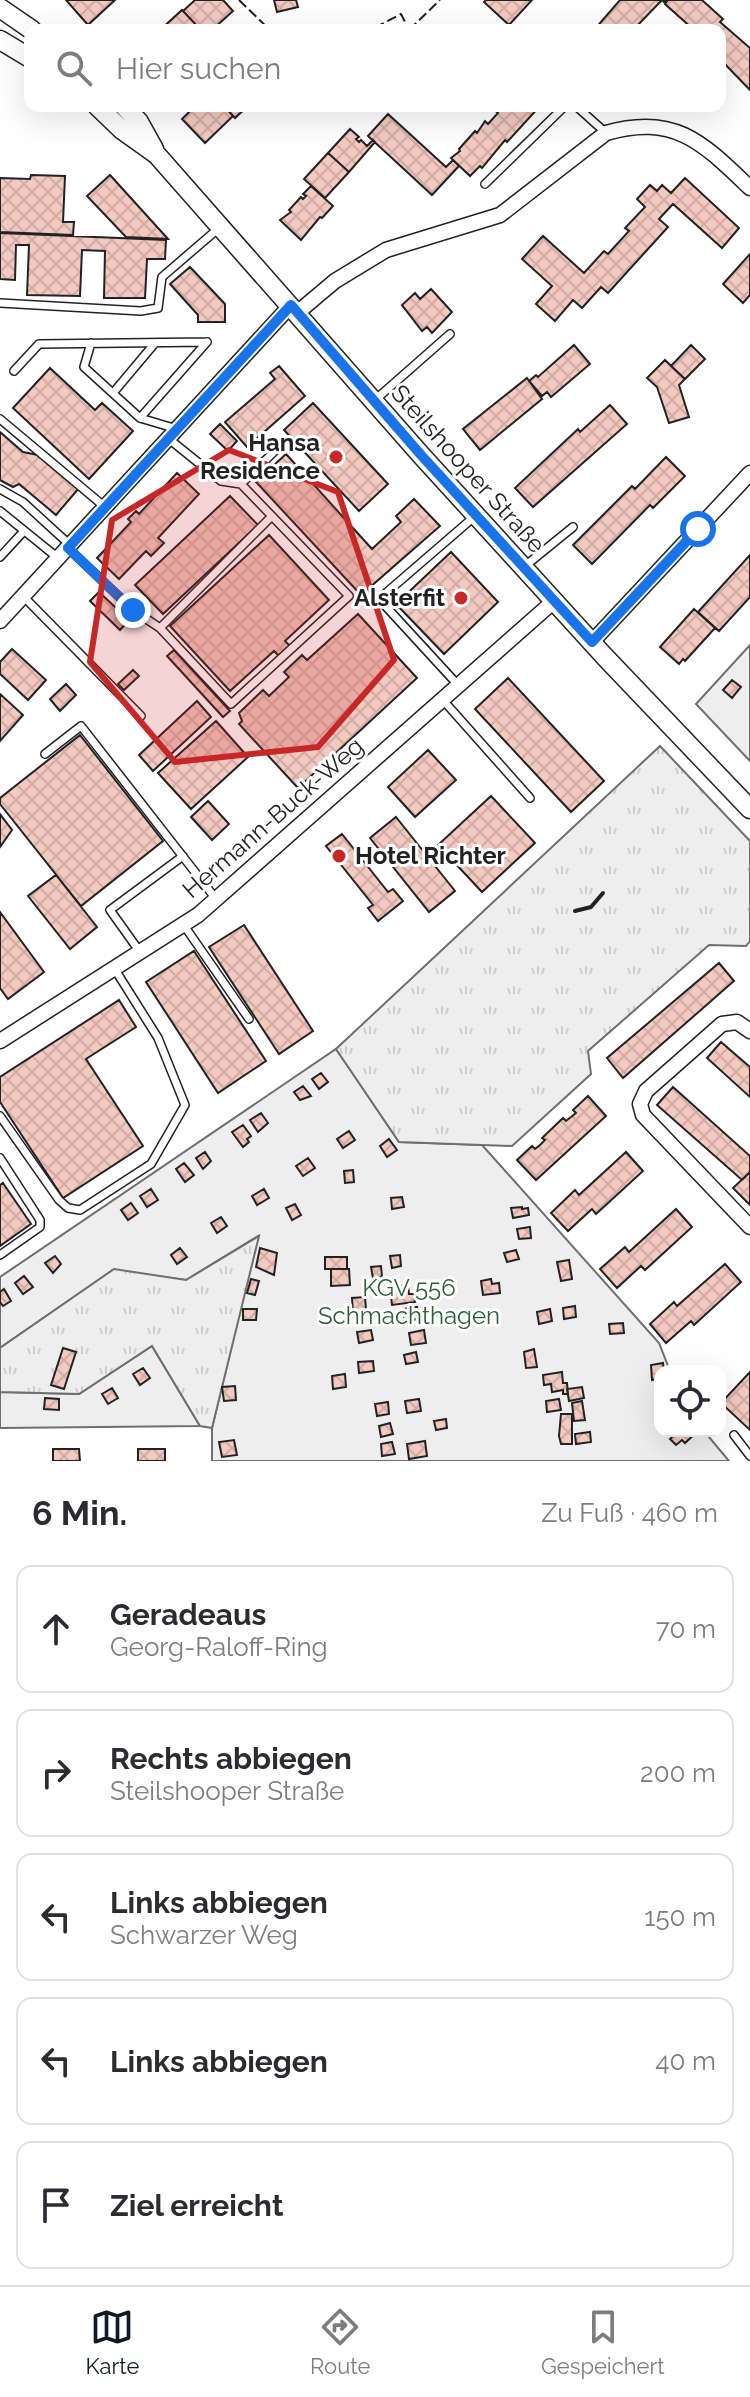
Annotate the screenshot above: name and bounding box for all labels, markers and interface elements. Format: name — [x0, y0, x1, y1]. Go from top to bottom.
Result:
search box — [24, 24, 726, 112]
icon: search — [52, 46, 96, 90]
text: Hier suchen — [116, 51, 281, 86]
street label: Steilshooper Straße — [385, 379, 551, 559]
place label: Hansa Residence — [200, 428, 320, 485]
marker: Hansa Residence — [327, 448, 345, 466]
route start — [680, 511, 716, 547]
place label: Alsterfit — [354, 583, 445, 612]
marker: Alsterfit — [452, 589, 470, 607]
route end — [115, 592, 151, 628]
street label: Hermann-Buck-Weg — [176, 731, 369, 904]
place label: Hotel Richter — [355, 841, 506, 870]
marker: Hotel Richter — [330, 847, 348, 865]
park label: KGV 556 Schmachthagen — [318, 1273, 500, 1330]
map controls — [654, 1365, 726, 1437]
button: locate — [654, 1365, 726, 1437]
text: 6 Min. — [32, 1493, 127, 1533]
text: Zu Fuß · 460 m — [541, 1498, 718, 1528]
text: Geradeaus — [110, 1597, 266, 1632]
icon: ahead — [34, 1607, 78, 1651]
text: 70 m — [656, 1614, 716, 1644]
text: Georg-Raloff-Ring — [110, 1632, 328, 1662]
text: Rechts abbiegen — [110, 1741, 352, 1776]
icon: right — [34, 1751, 78, 1795]
text: 200 m — [640, 1758, 716, 1788]
text: Steilshooper Straße — [110, 1776, 344, 1806]
text: Links abbiegen — [110, 1885, 328, 1920]
icon: left — [34, 1895, 78, 1939]
text: 150 m — [644, 1902, 716, 1932]
text: Schwarzer Weg — [110, 1920, 298, 1950]
icon: left — [34, 2039, 78, 2083]
text: Links abbiegen — [110, 2044, 328, 2079]
text: 40 m — [655, 2046, 716, 2076]
icon: arrive — [34, 2183, 78, 2227]
text: Ziel erreicht — [110, 2188, 283, 2223]
tab: Karte — [85, 2305, 139, 2379]
tab: Route — [310, 2305, 370, 2379]
tab: Gespeichert — [541, 2305, 665, 2379]

